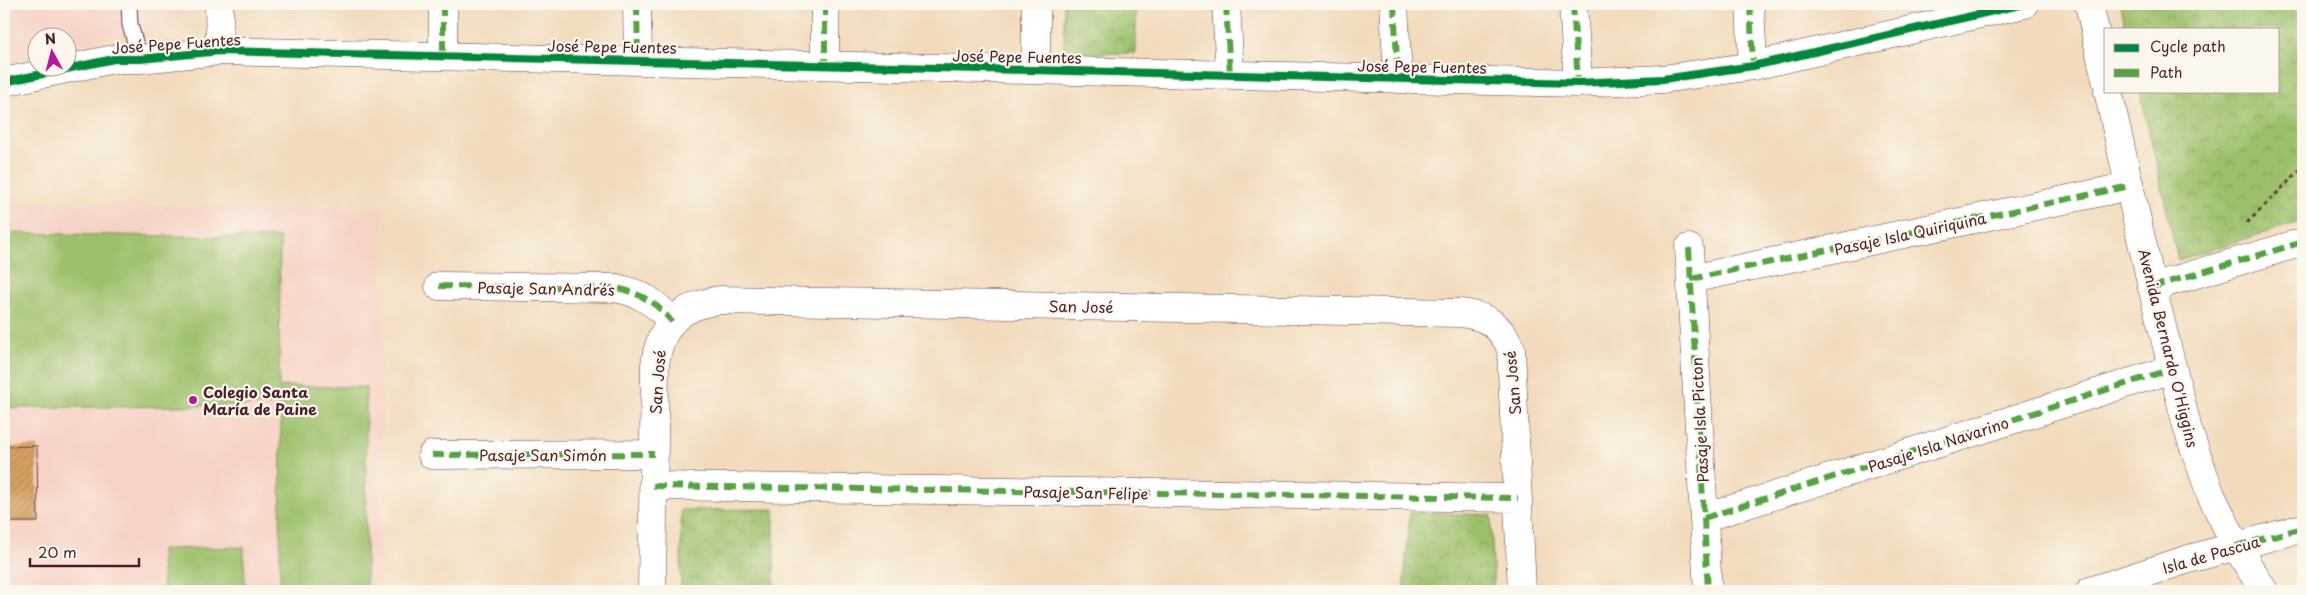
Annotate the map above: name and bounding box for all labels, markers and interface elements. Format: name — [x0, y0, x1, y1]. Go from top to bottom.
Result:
street label: José Pepe Fuentes — [111, 27, 241, 59]
north arrow — [28, 28, 78, 78]
text: N — [44, 28, 57, 50]
legend — [2104, 28, 2280, 92]
street label: José Pepe Fuentes — [547, 33, 677, 59]
text: Cycle path — [2150, 34, 2226, 57]
street label: José Pepe Fuentes — [952, 43, 1082, 69]
street label: José Pepe Fuentes — [1357, 53, 1487, 79]
text: Path — [2150, 60, 2182, 83]
street label: Pasaje Isla Quiriquina — [1832, 205, 1989, 260]
street label: Avenida Bernardo O'Higgins — [2133, 246, 2205, 450]
street label: Pasaje San Andrés — [477, 275, 615, 301]
street label: San José — [1048, 294, 1114, 318]
street label: San José — [643, 349, 671, 415]
street label: San José — [1498, 350, 1526, 416]
street label: Pasaje Isla Picton — [1684, 357, 1714, 483]
place label: Colegio Santa María de Paine — [203, 380, 317, 420]
marker: Colegio Santa María de Paine — [187, 394, 199, 406]
street label: Pasaje Isla Navarino — [1865, 410, 2011, 478]
street label: Pasaje San Simón — [479, 443, 607, 466]
street label: Pasaje San Felipe — [1023, 479, 1149, 505]
street label: Isla de Pascua — [2160, 529, 2263, 579]
scale bar — [30, 535, 139, 567]
text: 20 m — [38, 540, 77, 563]

